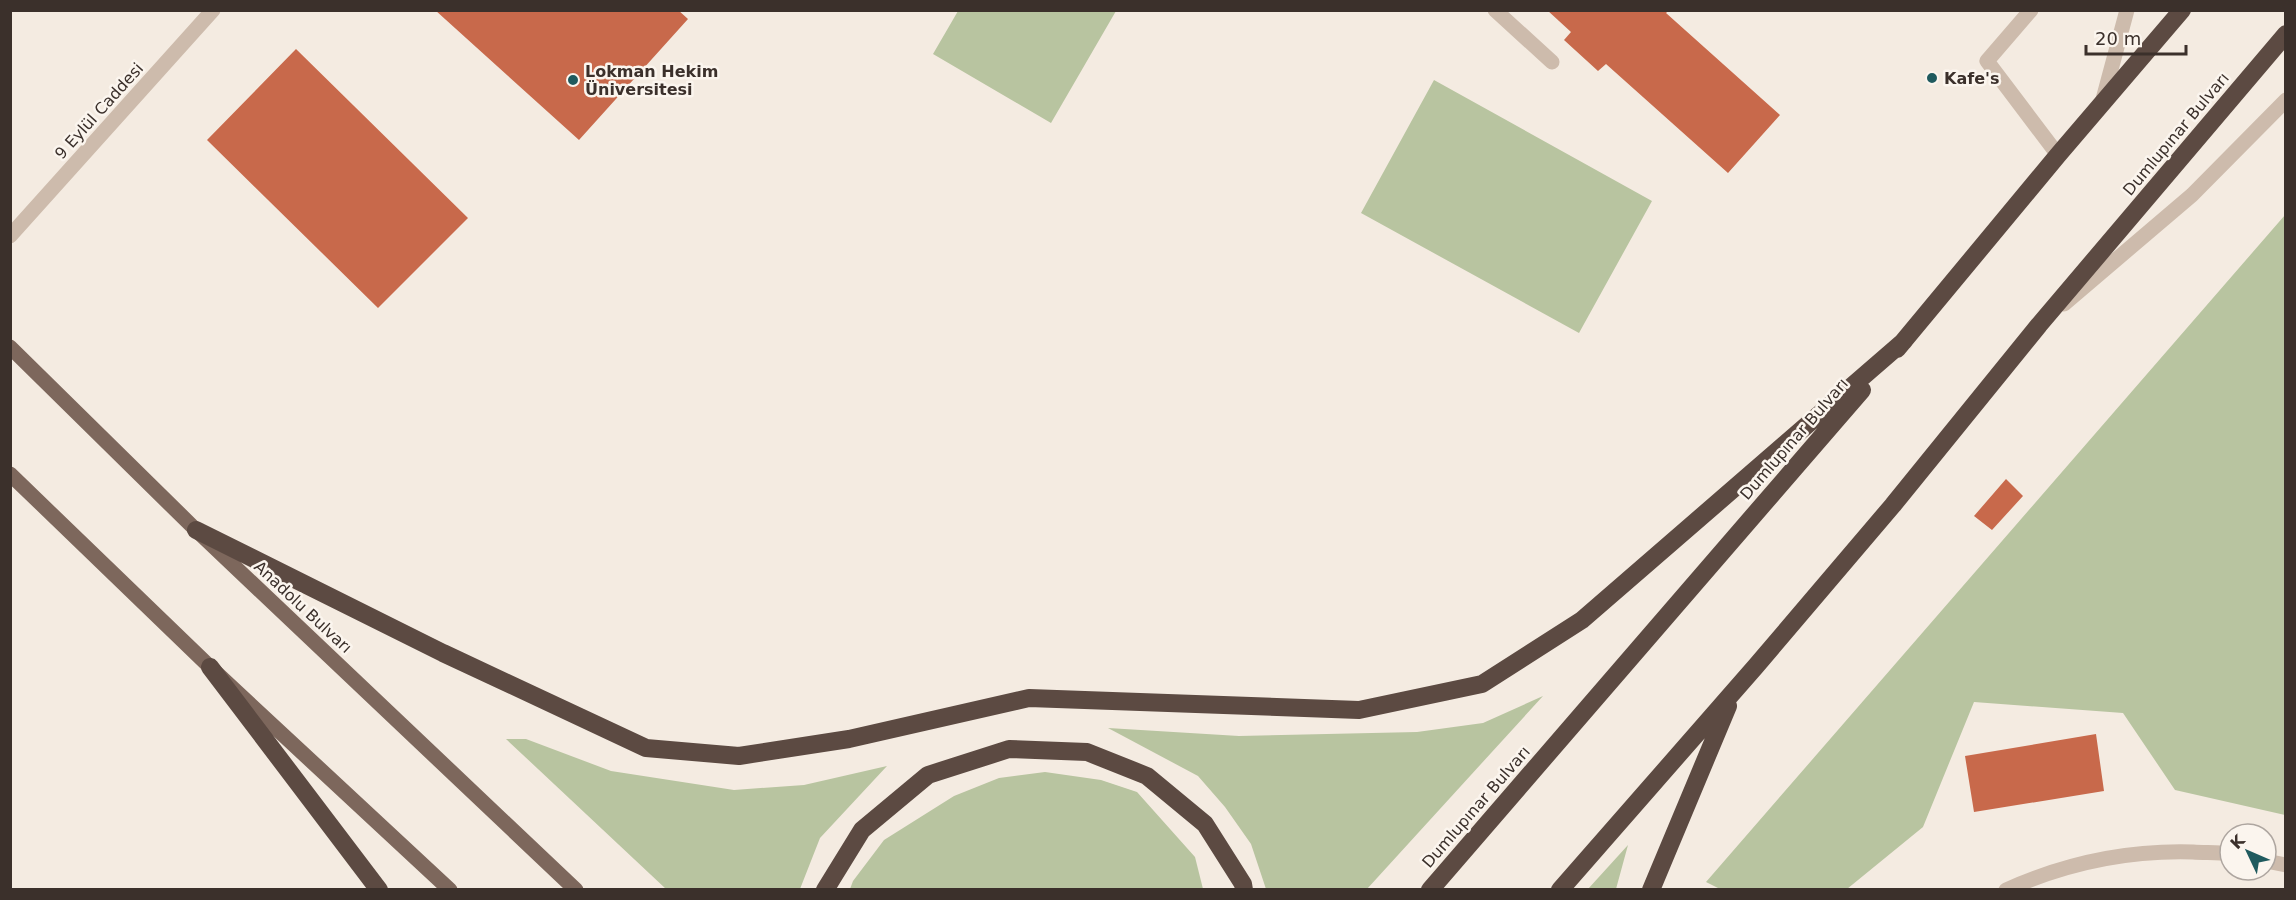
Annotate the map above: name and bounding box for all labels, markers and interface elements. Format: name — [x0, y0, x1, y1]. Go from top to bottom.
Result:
scale bar — [2086, 18, 2186, 56]
text: 20 m — [2095, 28, 2141, 49]
street label: 9 Eylül Caddesi — [51, 59, 147, 163]
place label: Lokman Hekim Üniversitesi — [585, 62, 718, 99]
place label: Kafe's — [1944, 69, 1999, 88]
street label: Dumlupınar Bulvarı — [2119, 69, 2233, 199]
marker: Kafe's — [1925, 71, 1939, 85]
marker: Lokman Hekim Üniversitesi — [566, 73, 580, 87]
street label: Dumlupınar Bulvarı — [1736, 374, 1852, 504]
street label: Anadolu Bulvarı — [250, 557, 356, 657]
street label: Dumlupınar Bulvarı — [1418, 742, 1534, 872]
north arrow — [2218, 822, 2278, 882]
text: K — [2226, 830, 2249, 853]

